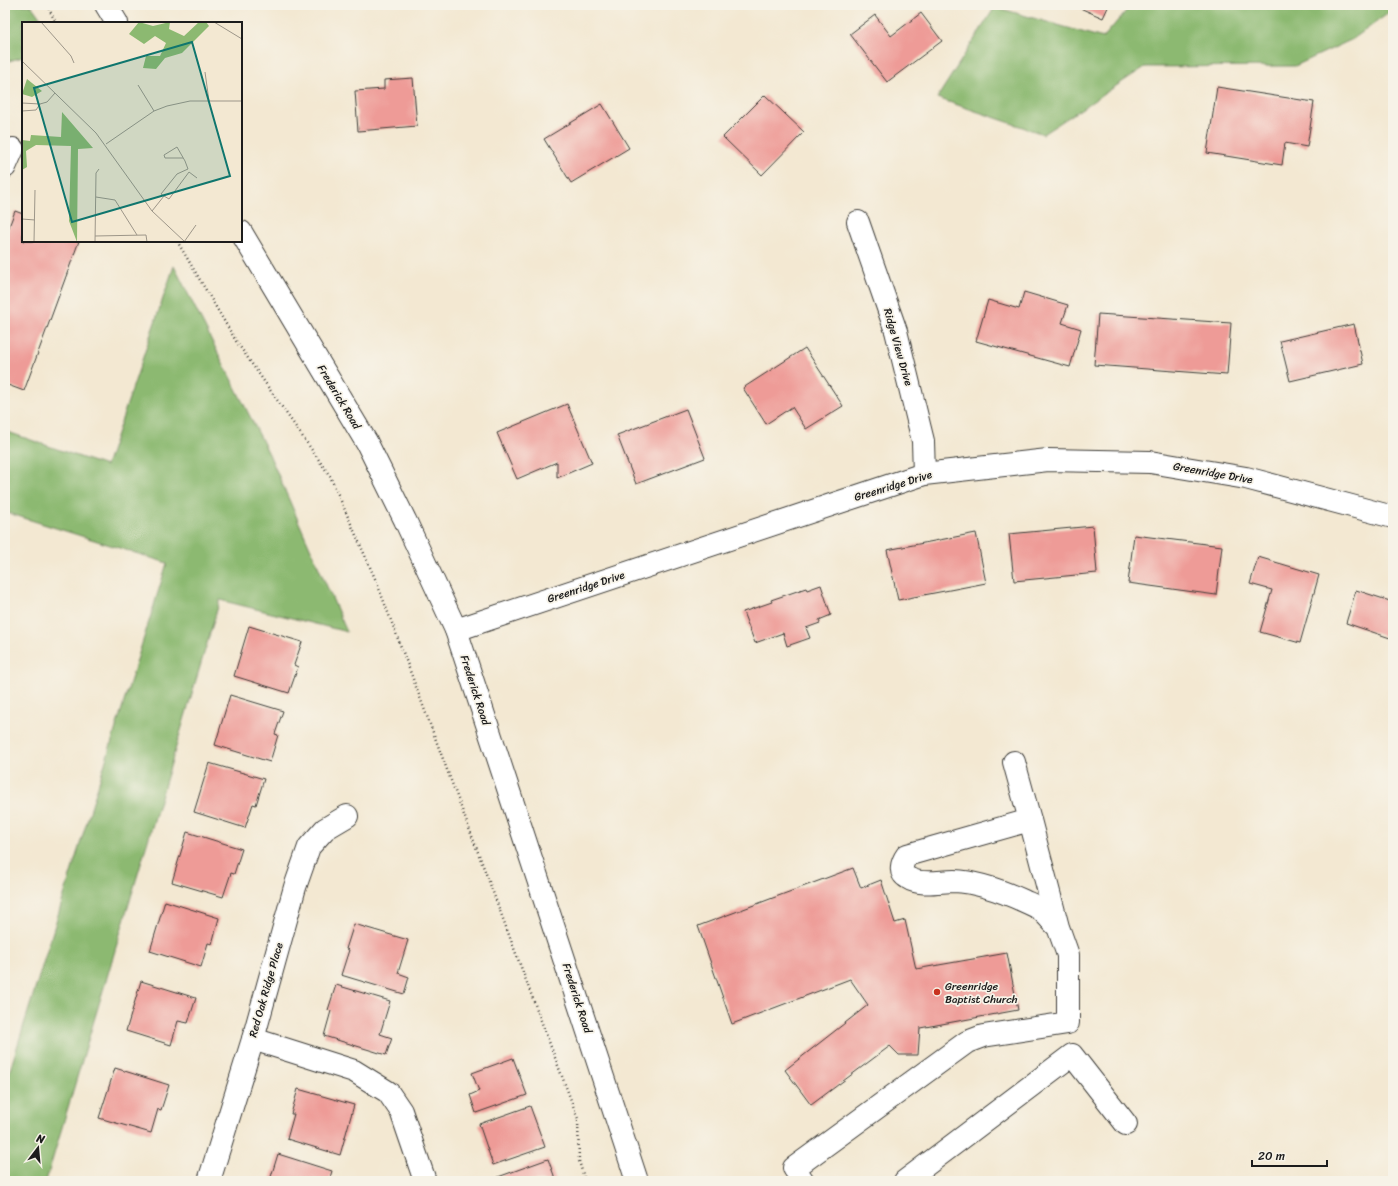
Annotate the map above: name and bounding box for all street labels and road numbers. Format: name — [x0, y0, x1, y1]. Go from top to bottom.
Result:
street label: Ridge View Drive — [878, 306, 918, 389]
street label: Frederick Road — [312, 361, 367, 434]
street label: Greenridge Drive — [1172, 457, 1255, 489]
street label: Greenridge Drive — [852, 465, 935, 507]
street label: Greenridge Drive — [545, 565, 628, 608]
street label: Frederick Road — [455, 652, 496, 729]
street label: Red Oak Ridge Place — [243, 940, 289, 1040]
street label: Frederick Road — [557, 960, 598, 1037]

